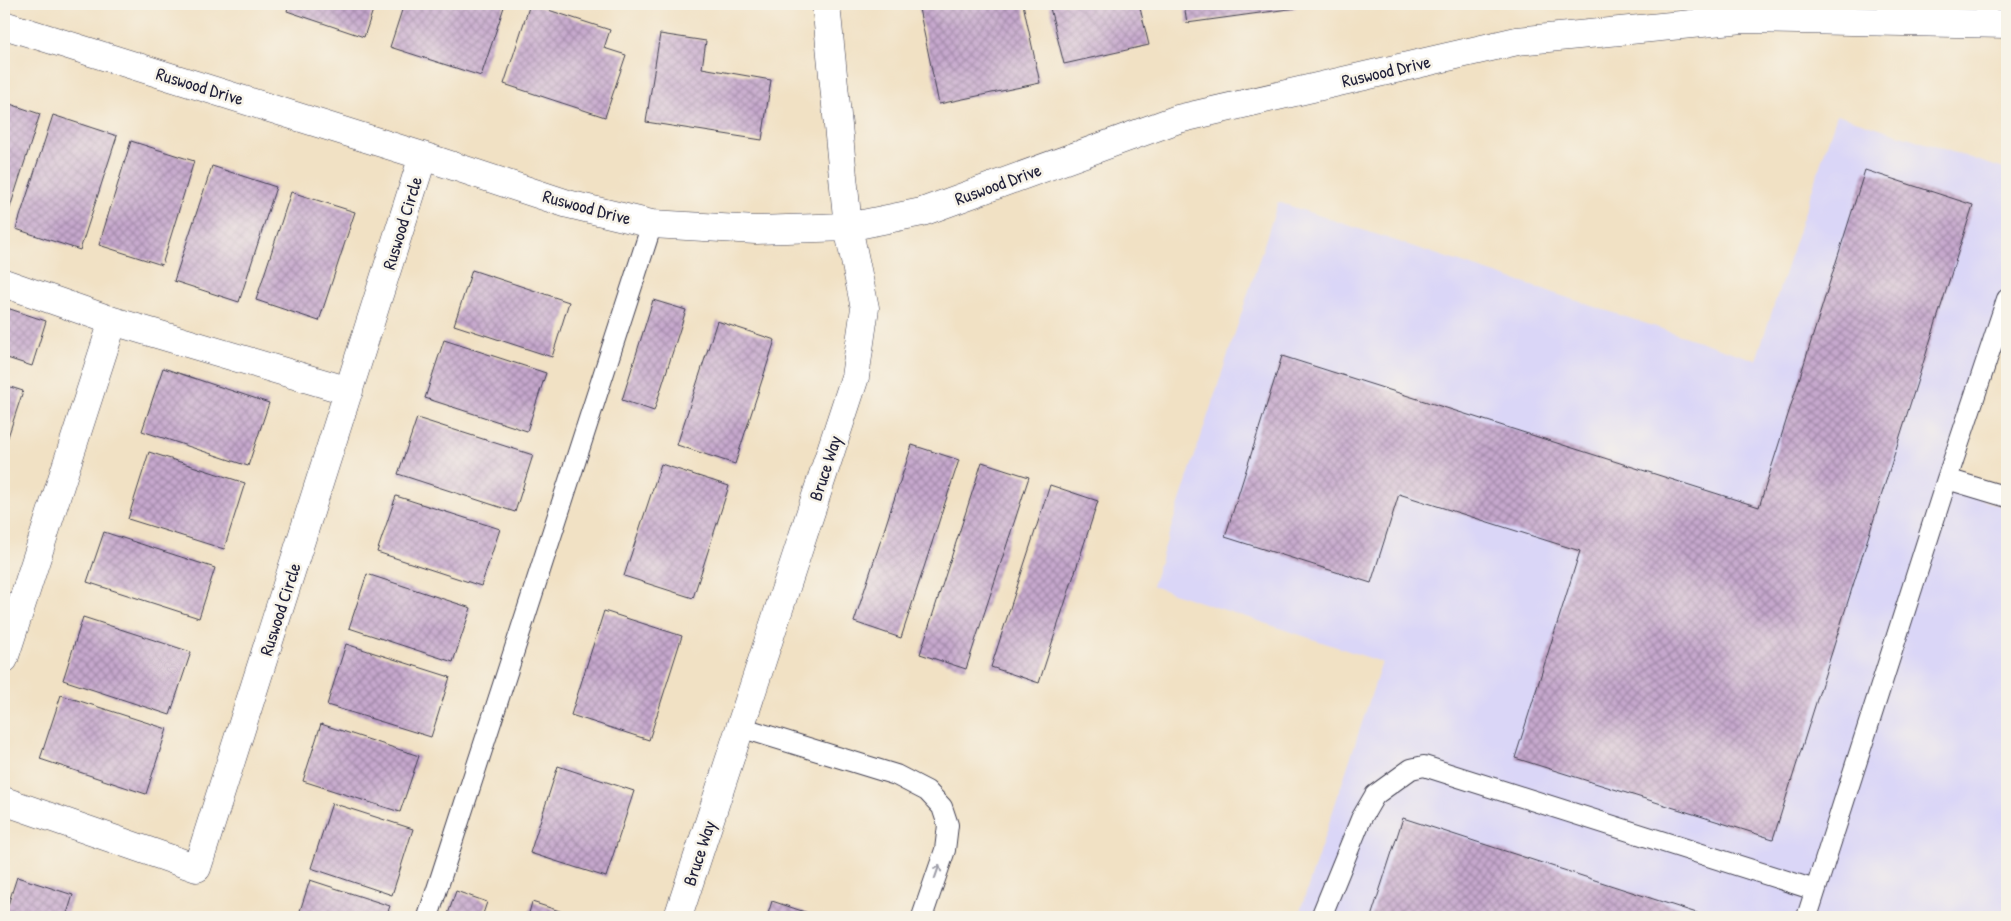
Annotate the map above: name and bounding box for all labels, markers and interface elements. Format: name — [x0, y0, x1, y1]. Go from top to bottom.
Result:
street label: Ruswood Drive — [1339, 49, 1433, 93]
street label: Ruswood Drive — [153, 61, 247, 111]
street label: Ruswood Drive — [951, 157, 1045, 211]
street label: Ruswood Circle — [376, 173, 428, 273]
street label: Ruswood Drive — [540, 183, 634, 231]
street label: Bruce Way — [803, 432, 847, 504]
street label: Ruswood Circle — [253, 559, 307, 659]
street label: Bruce Way — [677, 817, 721, 889]
one-way arrow — [933, 864, 943, 880]

